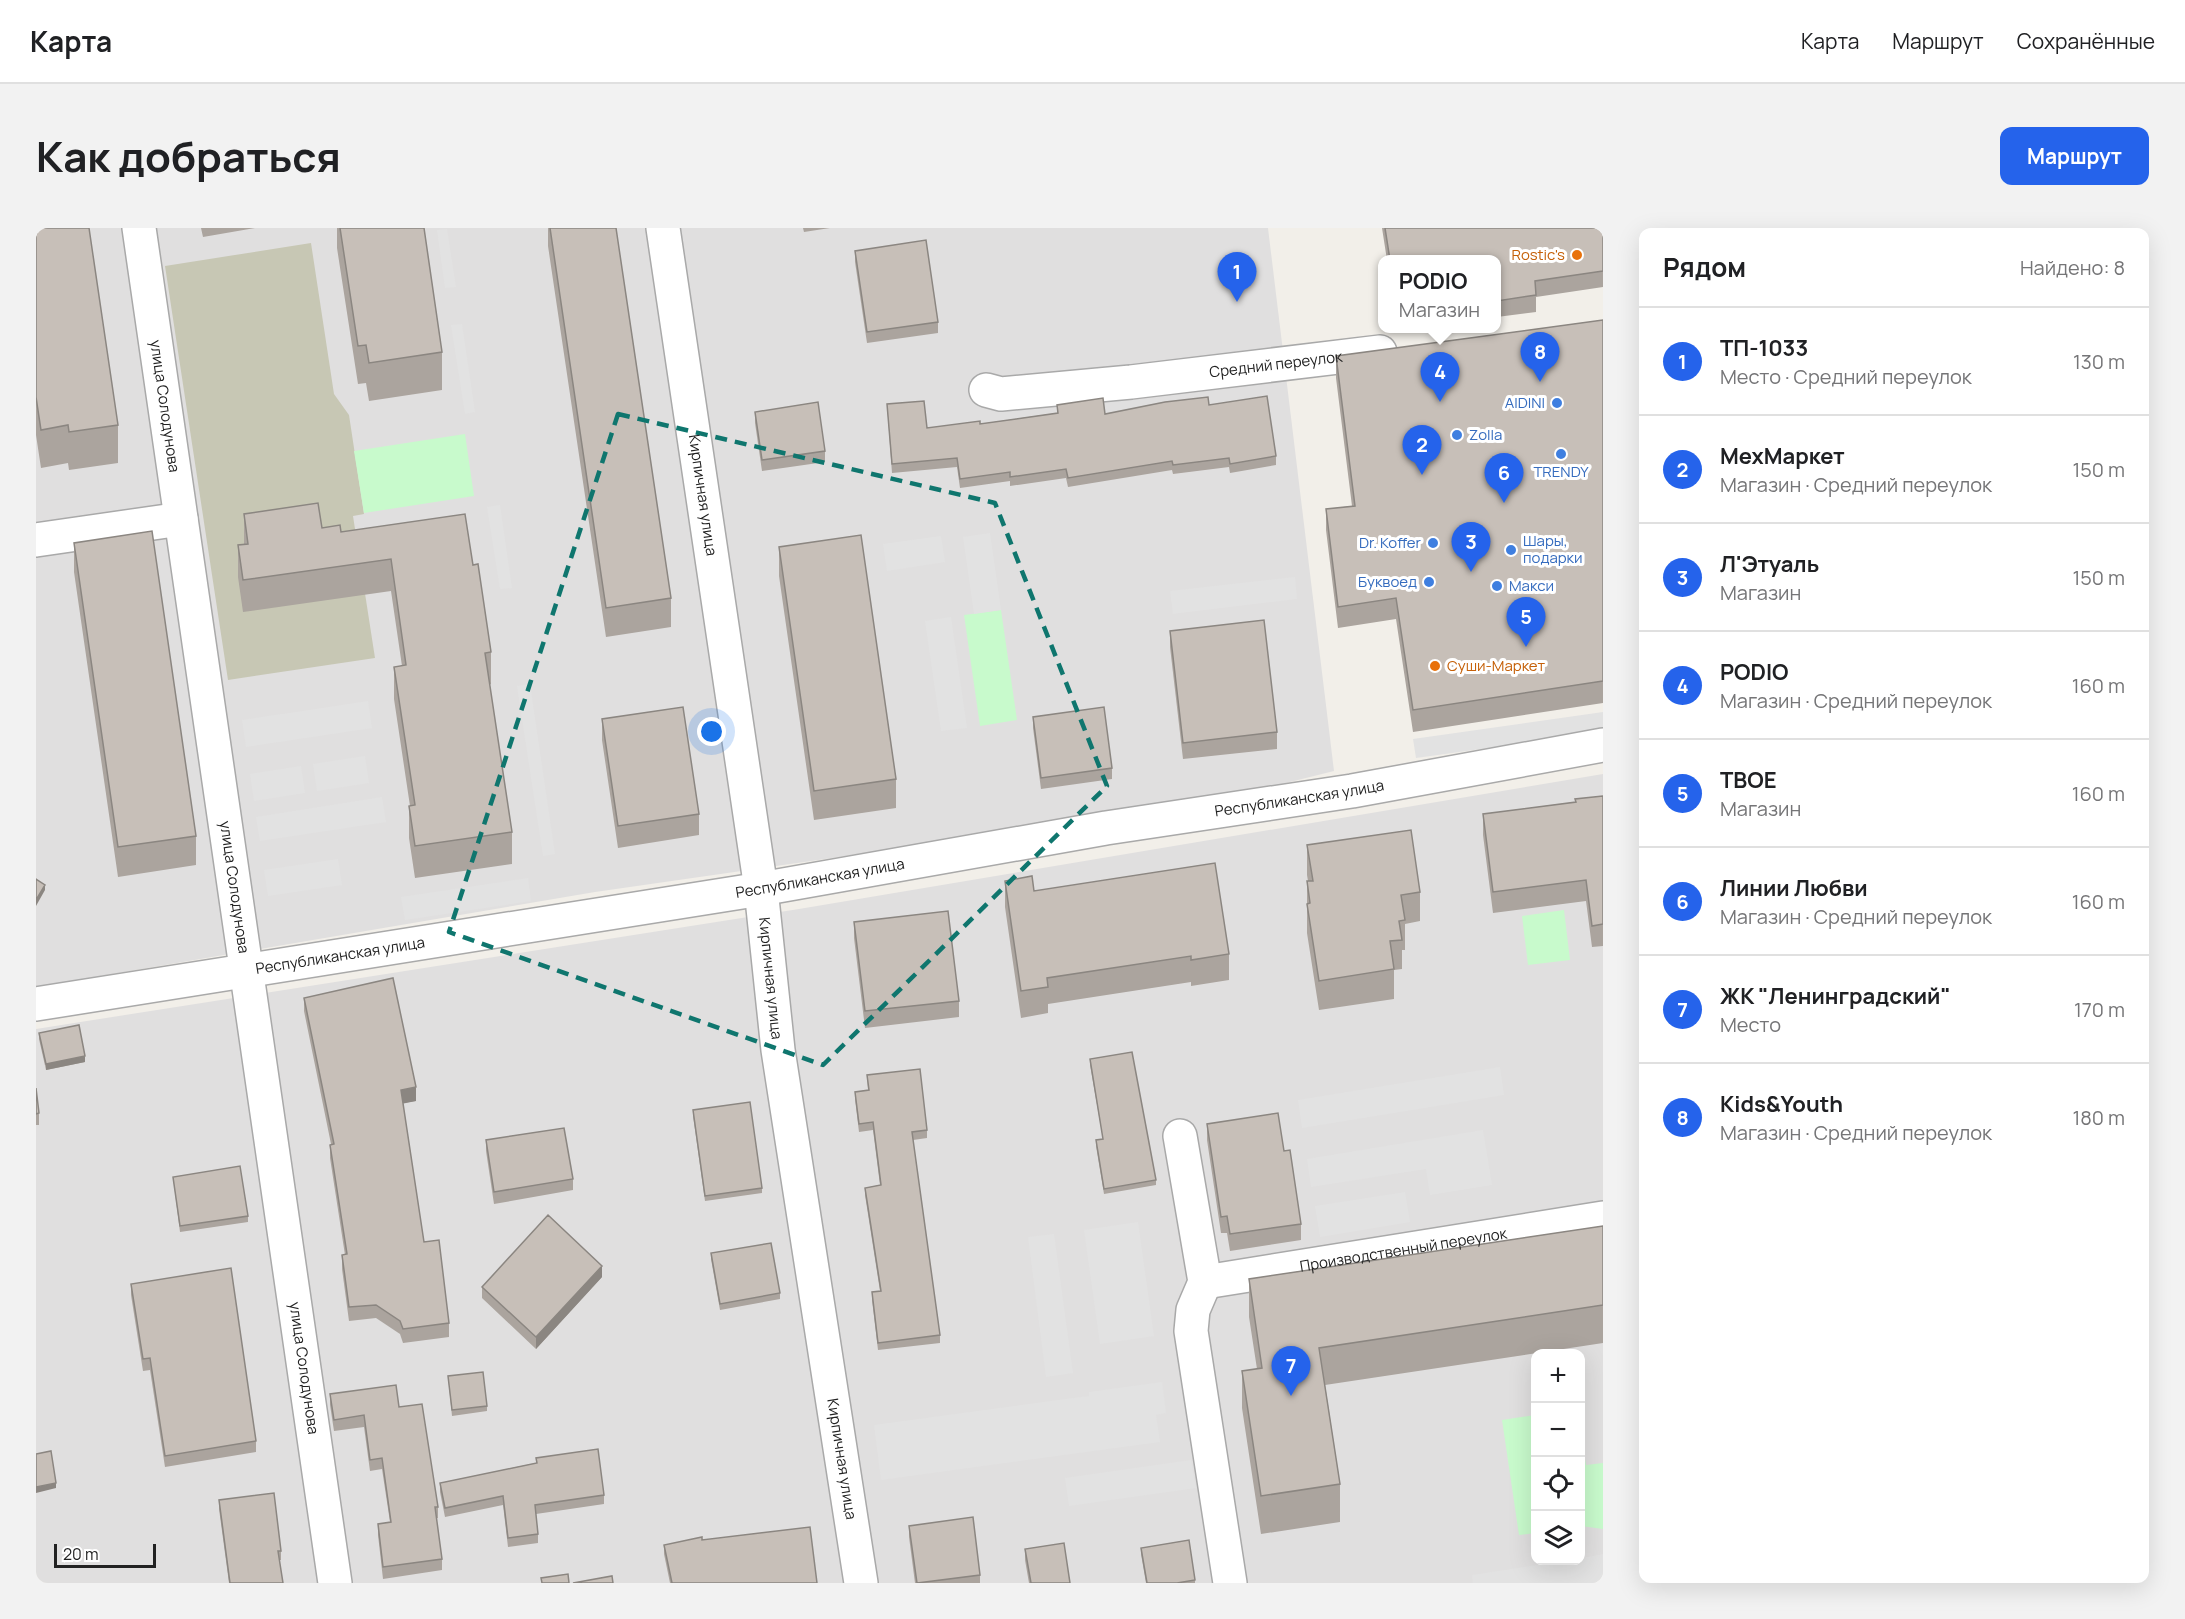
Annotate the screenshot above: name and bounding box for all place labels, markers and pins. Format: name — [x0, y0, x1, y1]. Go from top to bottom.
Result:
place label: Rostic's — [1511, 244, 1565, 265]
marker: Rostic's — [1570, 248, 1584, 262]
pin: 1 — [1218, 253, 1256, 302]
pin: 8 — [1520, 332, 1560, 382]
pin: 4 — [1420, 352, 1460, 402]
place label: AIDINI — [1505, 392, 1545, 413]
marker: AIDINI — [1550, 396, 1564, 410]
place label: Zolla — [1469, 424, 1502, 445]
pin: 2 — [1402, 426, 1442, 475]
marker: Zolla — [1450, 428, 1464, 442]
marker: TRENDY — [1554, 447, 1568, 461]
pin: 6 — [1484, 454, 1524, 503]
place label: TRENDY — [1533, 461, 1589, 482]
pin: 3 — [1452, 522, 1490, 572]
place label: Шары, подарки — [1523, 530, 1583, 568]
place label: Dr. Koffer — [1359, 532, 1422, 553]
marker: Dr. Koffer — [1426, 536, 1440, 550]
marker: Шары, подарки — [1504, 543, 1518, 557]
place label: Буквоед — [1358, 571, 1417, 592]
marker: Буквоед — [1422, 575, 1436, 589]
place label: Макси — [1509, 575, 1554, 596]
marker: Макси — [1490, 579, 1504, 593]
pin: 5 — [1506, 598, 1546, 647]
place label: Суши-Маркет — [1447, 655, 1545, 676]
marker: Суши-Маркет — [1428, 659, 1442, 673]
pin: 7 — [1272, 1346, 1310, 1396]

